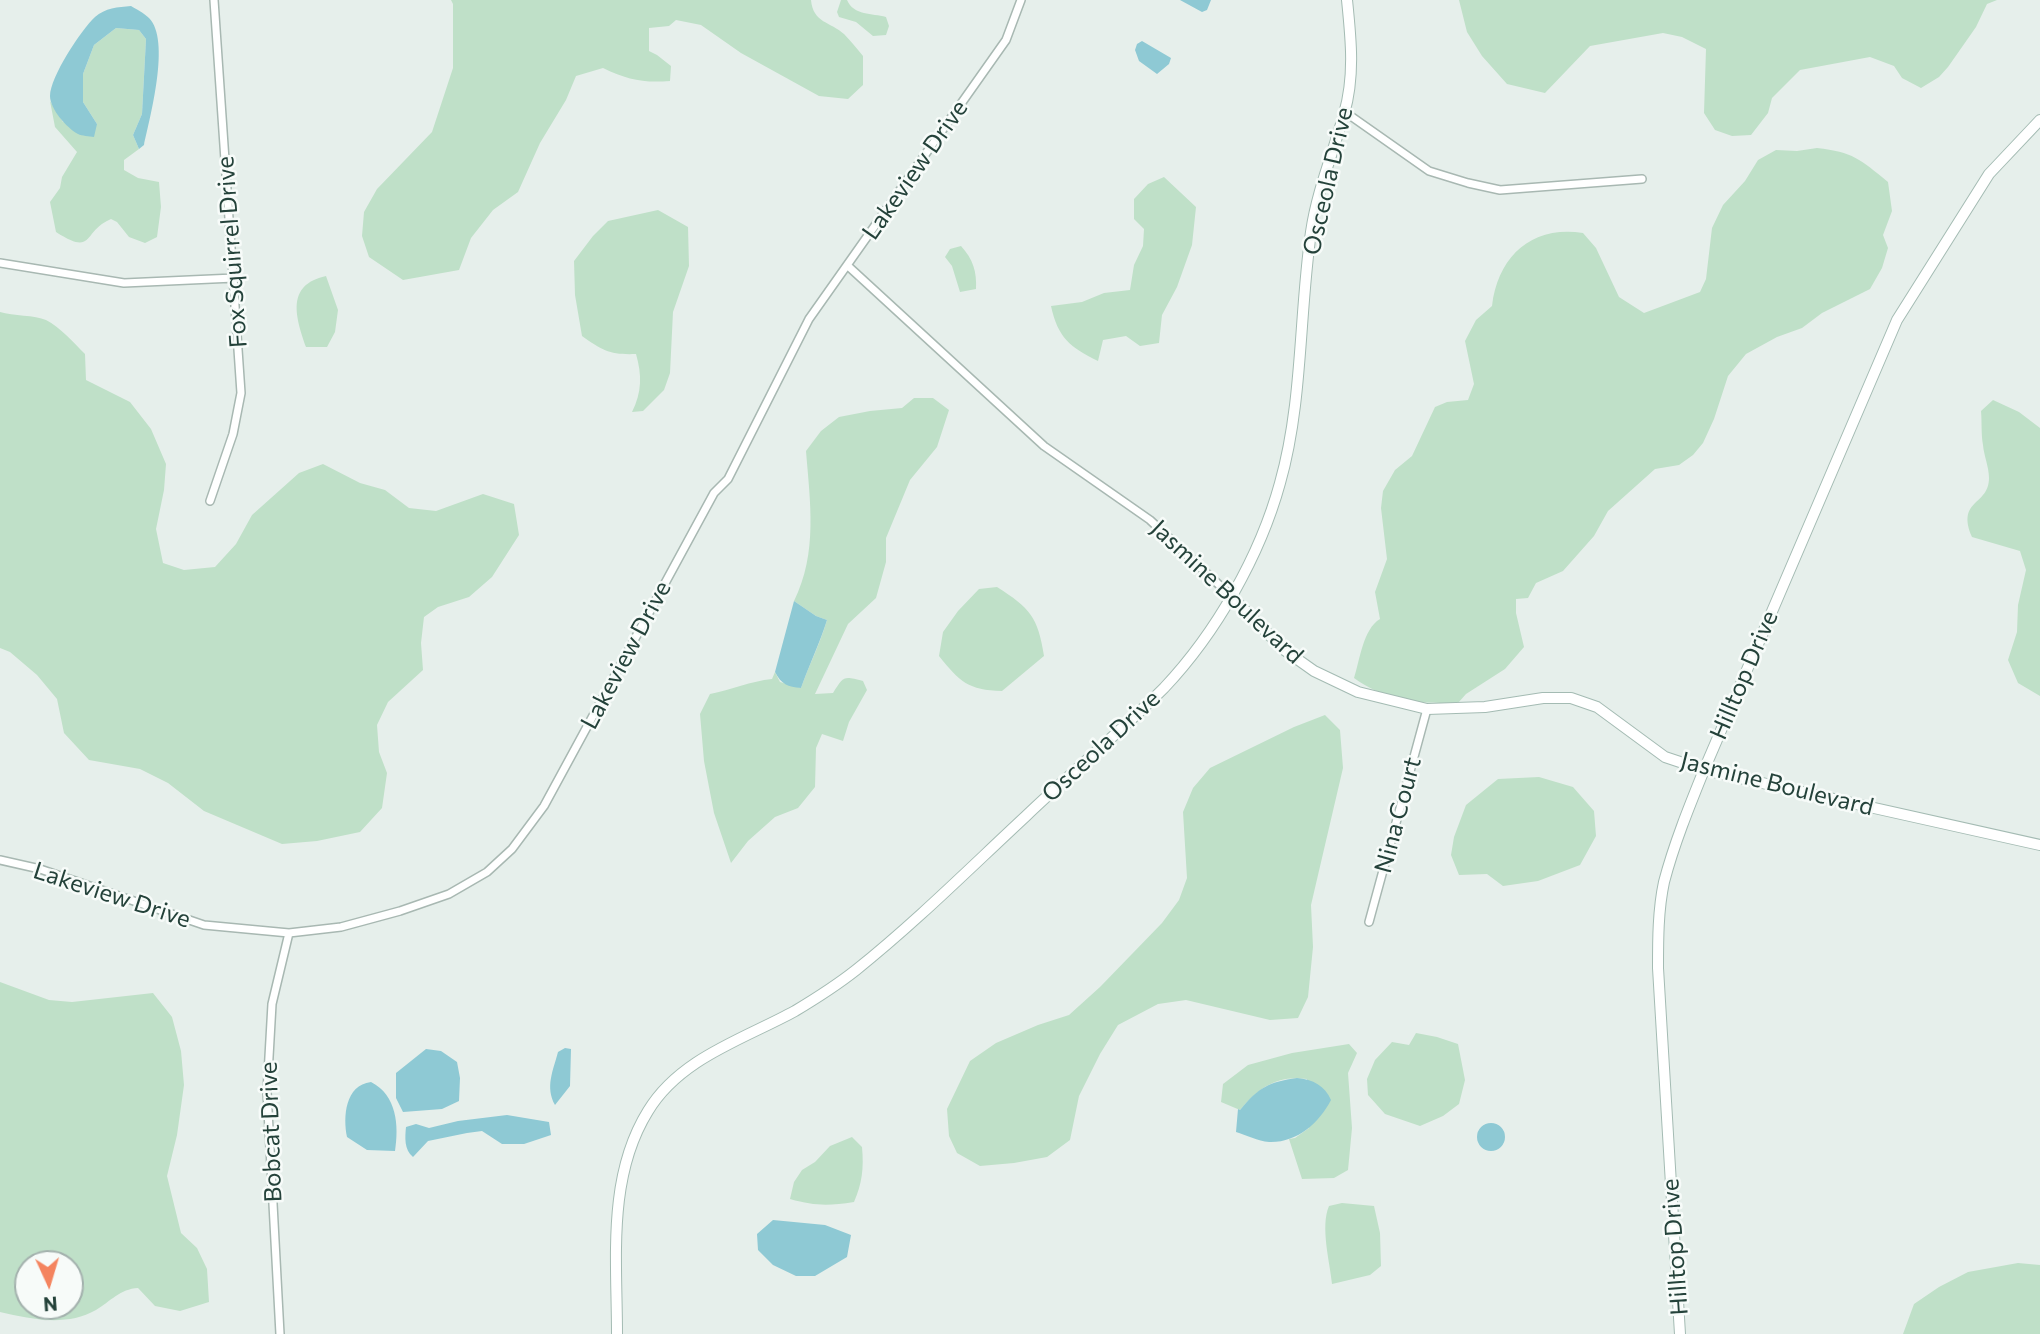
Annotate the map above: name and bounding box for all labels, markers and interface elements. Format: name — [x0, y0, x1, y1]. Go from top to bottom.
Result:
street label: Lakeview Drive — [856, 95, 974, 245]
street label: Osceola Drive — [1297, 104, 1359, 258]
street label: Fox Squirrel Drive — [211, 155, 253, 349]
street label: Jasmine Boulevard — [1145, 514, 1309, 670]
street label: Lakeview Drive — [575, 576, 677, 734]
street label: Hilltop Drive — [1704, 606, 1784, 744]
street label: Osceola Drive — [1036, 684, 1166, 808]
street label: Jasmine Boulevard — [1677, 746, 1877, 822]
street label: Nina Court — [1369, 754, 1427, 876]
street label: Lakeview Drive — [30, 856, 194, 934]
street label: Bobcat Drive — [254, 1061, 288, 1203]
street label: Hilltop Drive — [1656, 1178, 1694, 1316]
north arrow — [14, 1250, 84, 1320]
text: N — [42, 1292, 58, 1316]

